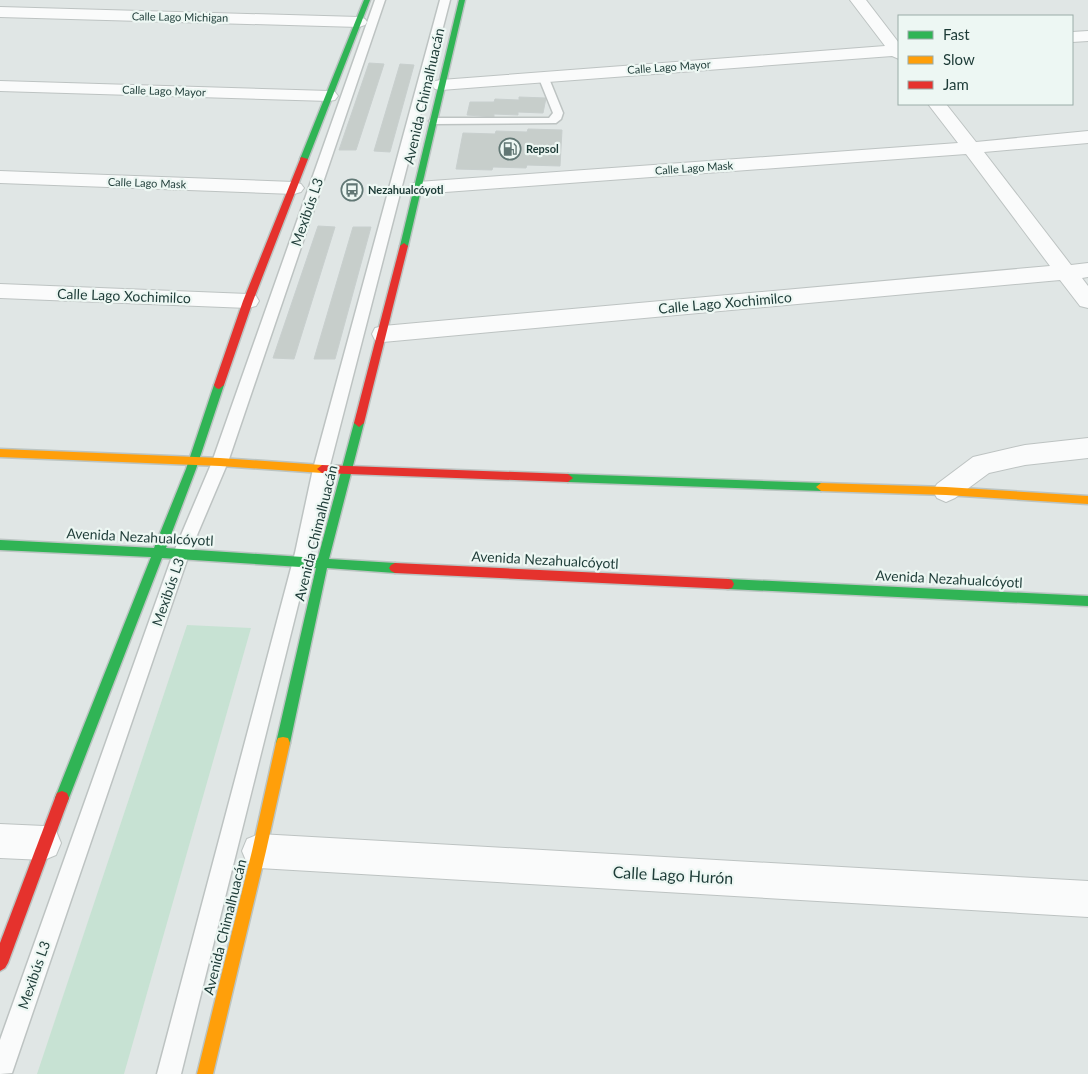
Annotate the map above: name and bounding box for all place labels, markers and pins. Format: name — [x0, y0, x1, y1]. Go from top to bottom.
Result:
fuel station icon: Repsol — [498, 137, 522, 161]
place label: Repsol — [526, 142, 559, 155]
bus stop icon: Nezahualcóyotl — [340, 178, 364, 202]
place label: Nezahualcóyotl — [368, 183, 444, 196]

